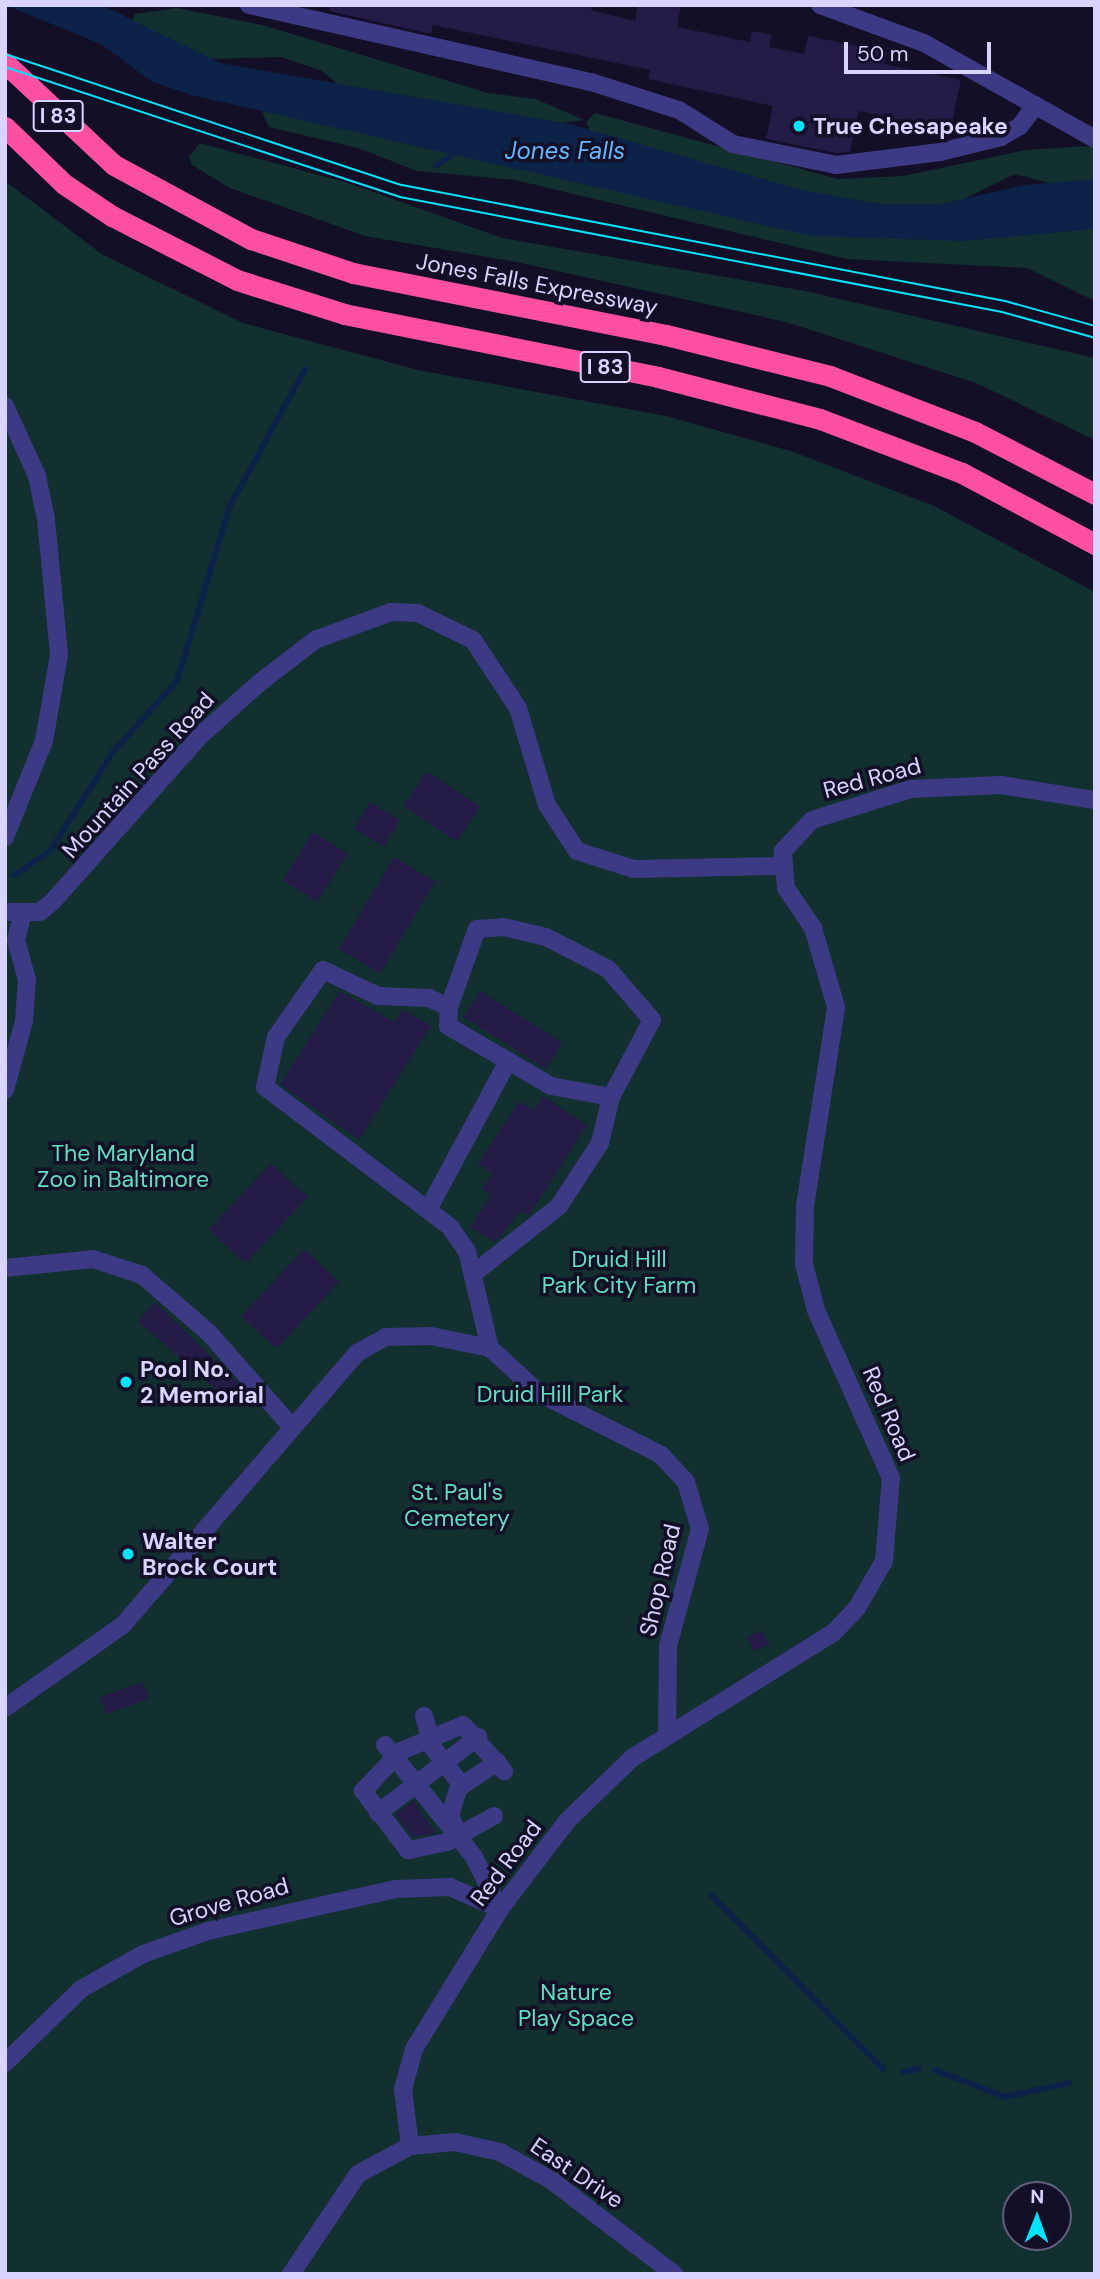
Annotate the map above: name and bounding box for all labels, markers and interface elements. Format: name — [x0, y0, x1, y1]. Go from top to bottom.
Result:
scale bar — [848, 28, 995, 72]
text: 50 m — [857, 40, 908, 68]
road number: I 83 — [32, 99, 84, 134]
place label: True Chesapeake — [813, 112, 1008, 140]
marker: True Chesapeake — [791, 118, 807, 134]
water label: Jones Falls — [505, 137, 625, 165]
street label: Jones Falls Expressway — [414, 247, 660, 321]
road number: I 83 — [579, 350, 631, 384]
street label: Mountain Pass Road — [56, 686, 220, 864]
street label: Red Road — [820, 752, 924, 804]
park label: The Maryland Zoo in Baltimore — [37, 1139, 209, 1193]
park label: Druid Hill Park City Farm — [542, 1245, 696, 1299]
place label: Pool No. 2 Memorial — [140, 1355, 264, 1409]
street label: Red Road — [857, 1363, 921, 1465]
marker: Pool No. 2 Memorial — [118, 1374, 134, 1390]
park label: Druid Hill Park — [477, 1380, 623, 1408]
park label: St. Paul's Cemetery — [404, 1478, 510, 1532]
street label: Shop Road — [634, 1521, 686, 1639]
place label: Walter Brock Court — [142, 1527, 277, 1581]
marker: Walter Brock Court — [120, 1546, 136, 1562]
street label: Red Road — [465, 1815, 547, 1911]
street label: Grove Road — [166, 1872, 292, 1932]
park label: Nature Play Space — [518, 1978, 634, 2032]
street label: East Drive — [525, 2132, 629, 2214]
north arrow — [1002, 2181, 1072, 2251]
text: N — [1030, 2184, 1044, 2209]

